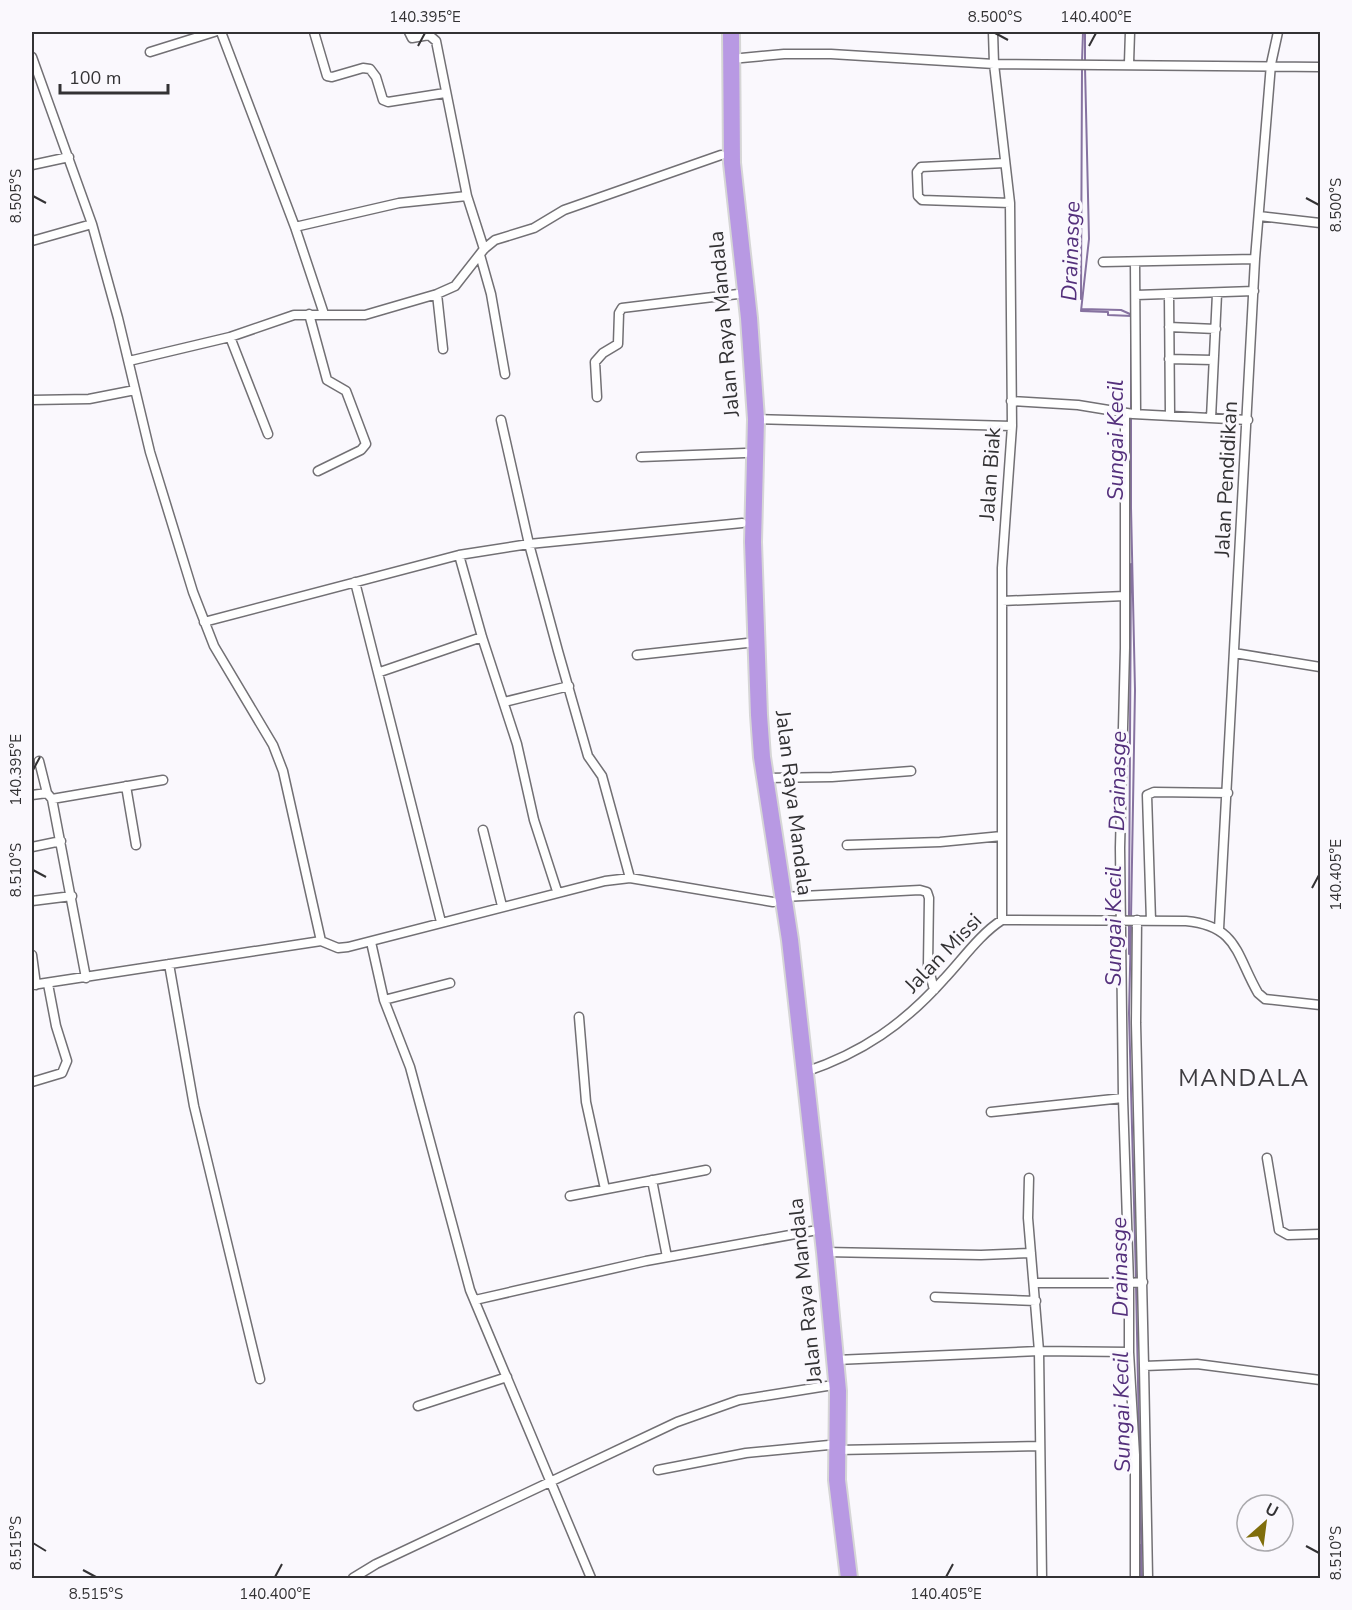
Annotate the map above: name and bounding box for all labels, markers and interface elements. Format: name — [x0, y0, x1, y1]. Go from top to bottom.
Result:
text: 140.395°E — [389, 7, 461, 27]
text: 8.500°S — [968, 7, 1022, 27]
text: 140.400°E — [1060, 7, 1132, 27]
scale bar — [60, 57, 168, 95]
text: 100 m — [69, 66, 121, 90]
text: 8.505°S — [6, 169, 26, 223]
text: 8.500°S — [1326, 178, 1346, 232]
water label: Drainasge — [1054, 200, 1088, 302]
street label: Jalan Raya Mandala — [702, 230, 746, 419]
water label: Sungai Kecil — [1101, 380, 1131, 500]
street label: Jalan Pendidikan — [1208, 400, 1244, 559]
street label: Jalan Biak — [973, 426, 1007, 523]
street label: Jalan Raya Mandala — [769, 708, 819, 897]
water label: Drainasge — [1102, 730, 1134, 831]
text: 140.395°E — [6, 734, 26, 806]
text: 140.405°E — [1326, 839, 1346, 911]
text: 8.510°S — [6, 843, 26, 897]
water label: Sungai Kecil — [1099, 866, 1129, 986]
street label: Jalan Missi — [897, 907, 988, 1000]
district label: MANDALA — [1178, 1062, 1310, 1094]
street label: Jalan Raya Mandala — [781, 1197, 829, 1386]
water label: Drainasge — [1104, 1216, 1136, 1317]
water label: Sungai Kecil — [1106, 1351, 1138, 1473]
north arrow — [1235, 1493, 1295, 1553]
text: U — [1261, 1498, 1282, 1523]
text: 8.515°S — [6, 1516, 26, 1570]
text: 8.510°S — [1326, 1526, 1346, 1580]
text: 8.515°S — [69, 1584, 123, 1604]
text: 140.400°E — [239, 1584, 311, 1604]
text: 140.405°E — [910, 1584, 982, 1604]

